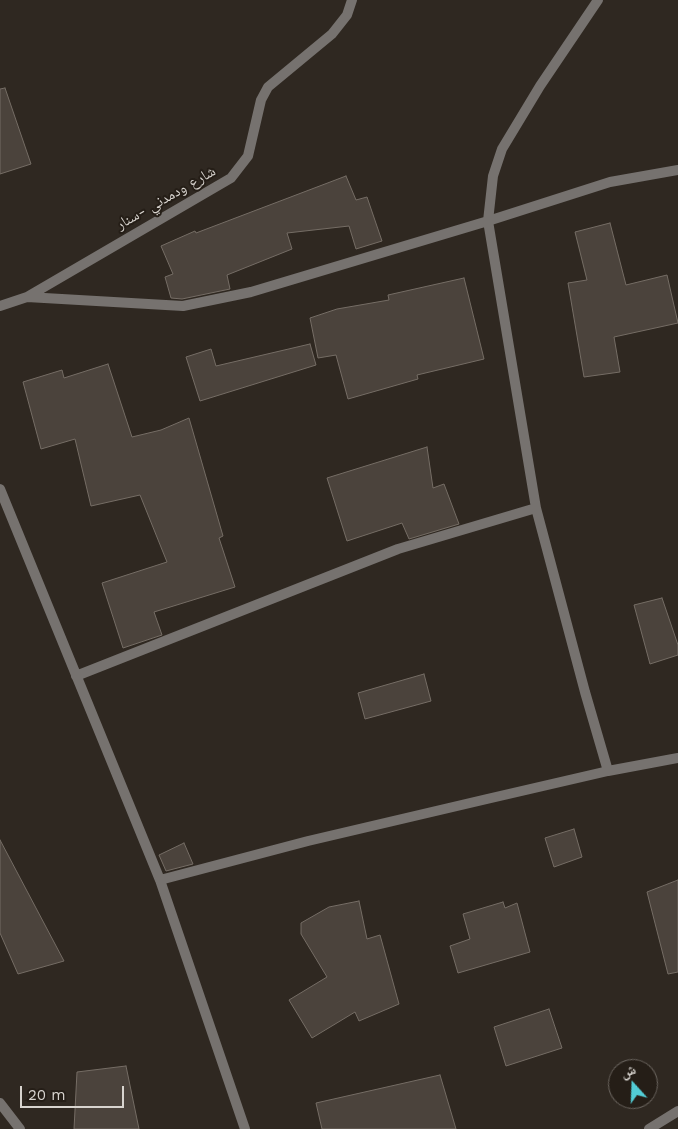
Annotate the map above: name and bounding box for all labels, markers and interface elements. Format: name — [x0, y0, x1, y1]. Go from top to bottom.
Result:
street label: شارع ودمدني -سنار — [113, 162, 219, 234]
north arrow — [608, 1059, 658, 1109]
text: ش — [618, 1061, 638, 1081]
scale bar — [22, 1076, 126, 1108]
text: 20 m — [28, 1086, 66, 1104]

